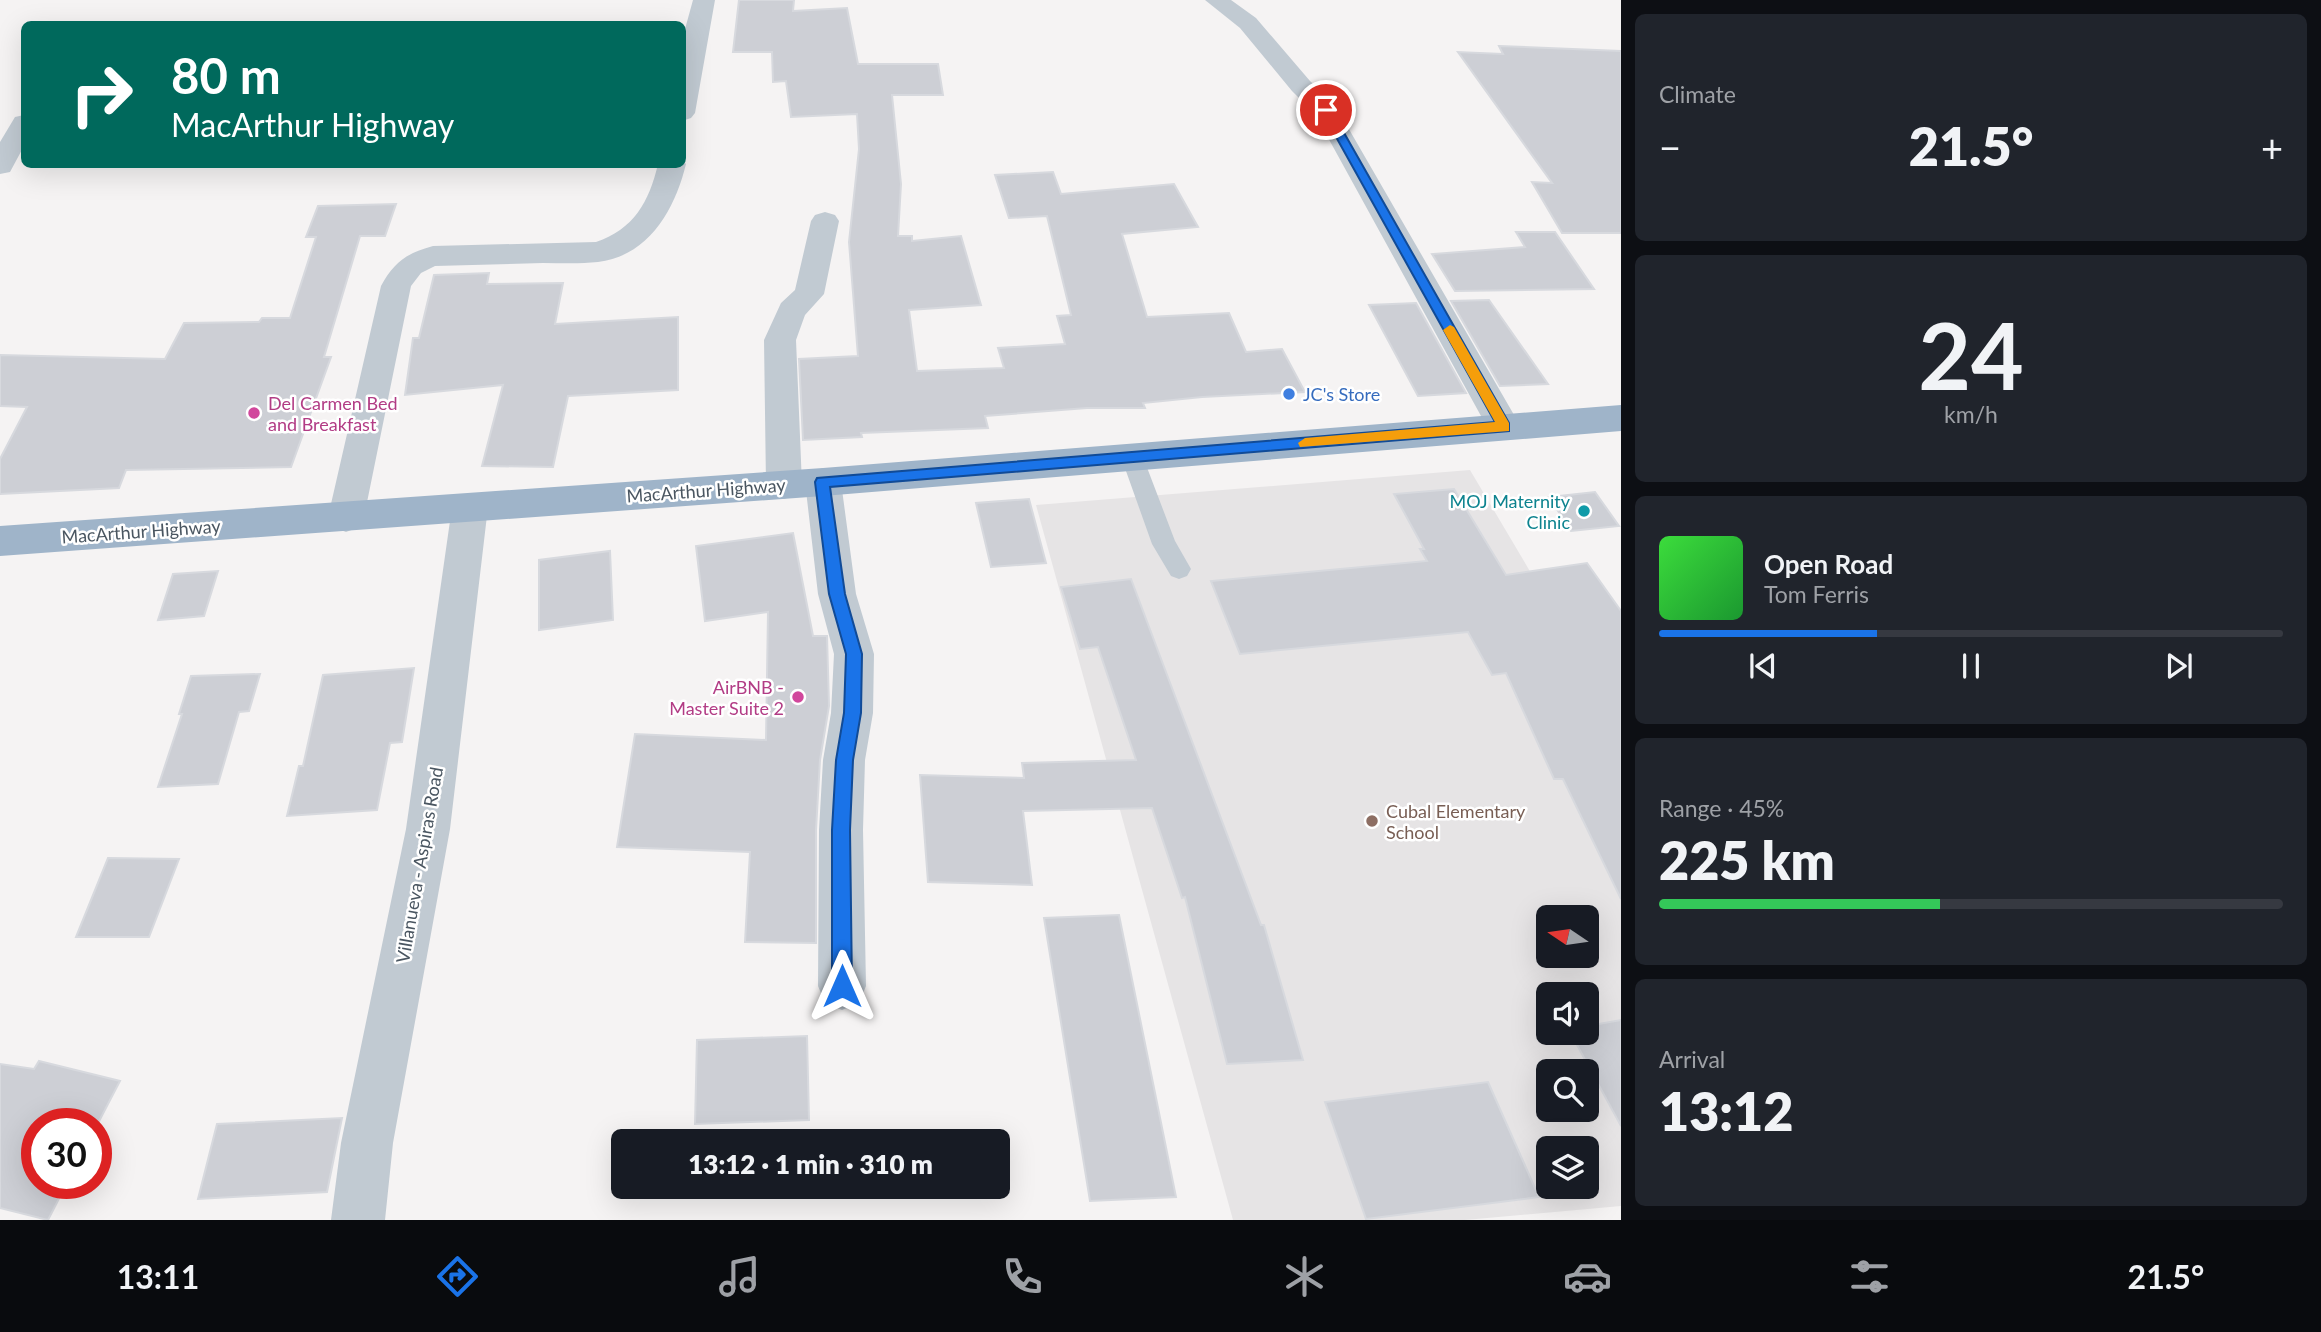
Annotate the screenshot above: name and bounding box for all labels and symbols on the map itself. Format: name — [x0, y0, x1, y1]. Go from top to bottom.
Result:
pin — [1296, 80, 1356, 140]
place label: JC's Store — [1303, 383, 1380, 405]
marker: JC's Store — [1281, 386, 1297, 402]
place label: Del Carmen Bed and Breakfast — [268, 392, 398, 435]
marker: Del Carmen Bed and Breakfast — [246, 405, 262, 421]
street label: MacArthur Highway — [626, 473, 787, 507]
place label: MOJ Maternity Clinic — [1449, 490, 1571, 533]
marker: MOJ Maternity Clinic — [1576, 503, 1592, 519]
street label: MacArthur Highway — [61, 514, 222, 548]
place label: AirBNB - Master Suite 2 — [669, 676, 784, 719]
marker: AirBNB - Master Suite 2 — [790, 689, 806, 705]
street label: Villanueva - Aspiras Road — [391, 765, 447, 965]
place label: Cubal Elementary School — [1386, 800, 1526, 843]
marker: Cubal Elementary School — [1364, 813, 1380, 829]
north arrow — [1536, 905, 1600, 968]
position arrow — [805, 949, 879, 1023]
speed limit sign: 30 — [21, 1108, 112, 1199]

